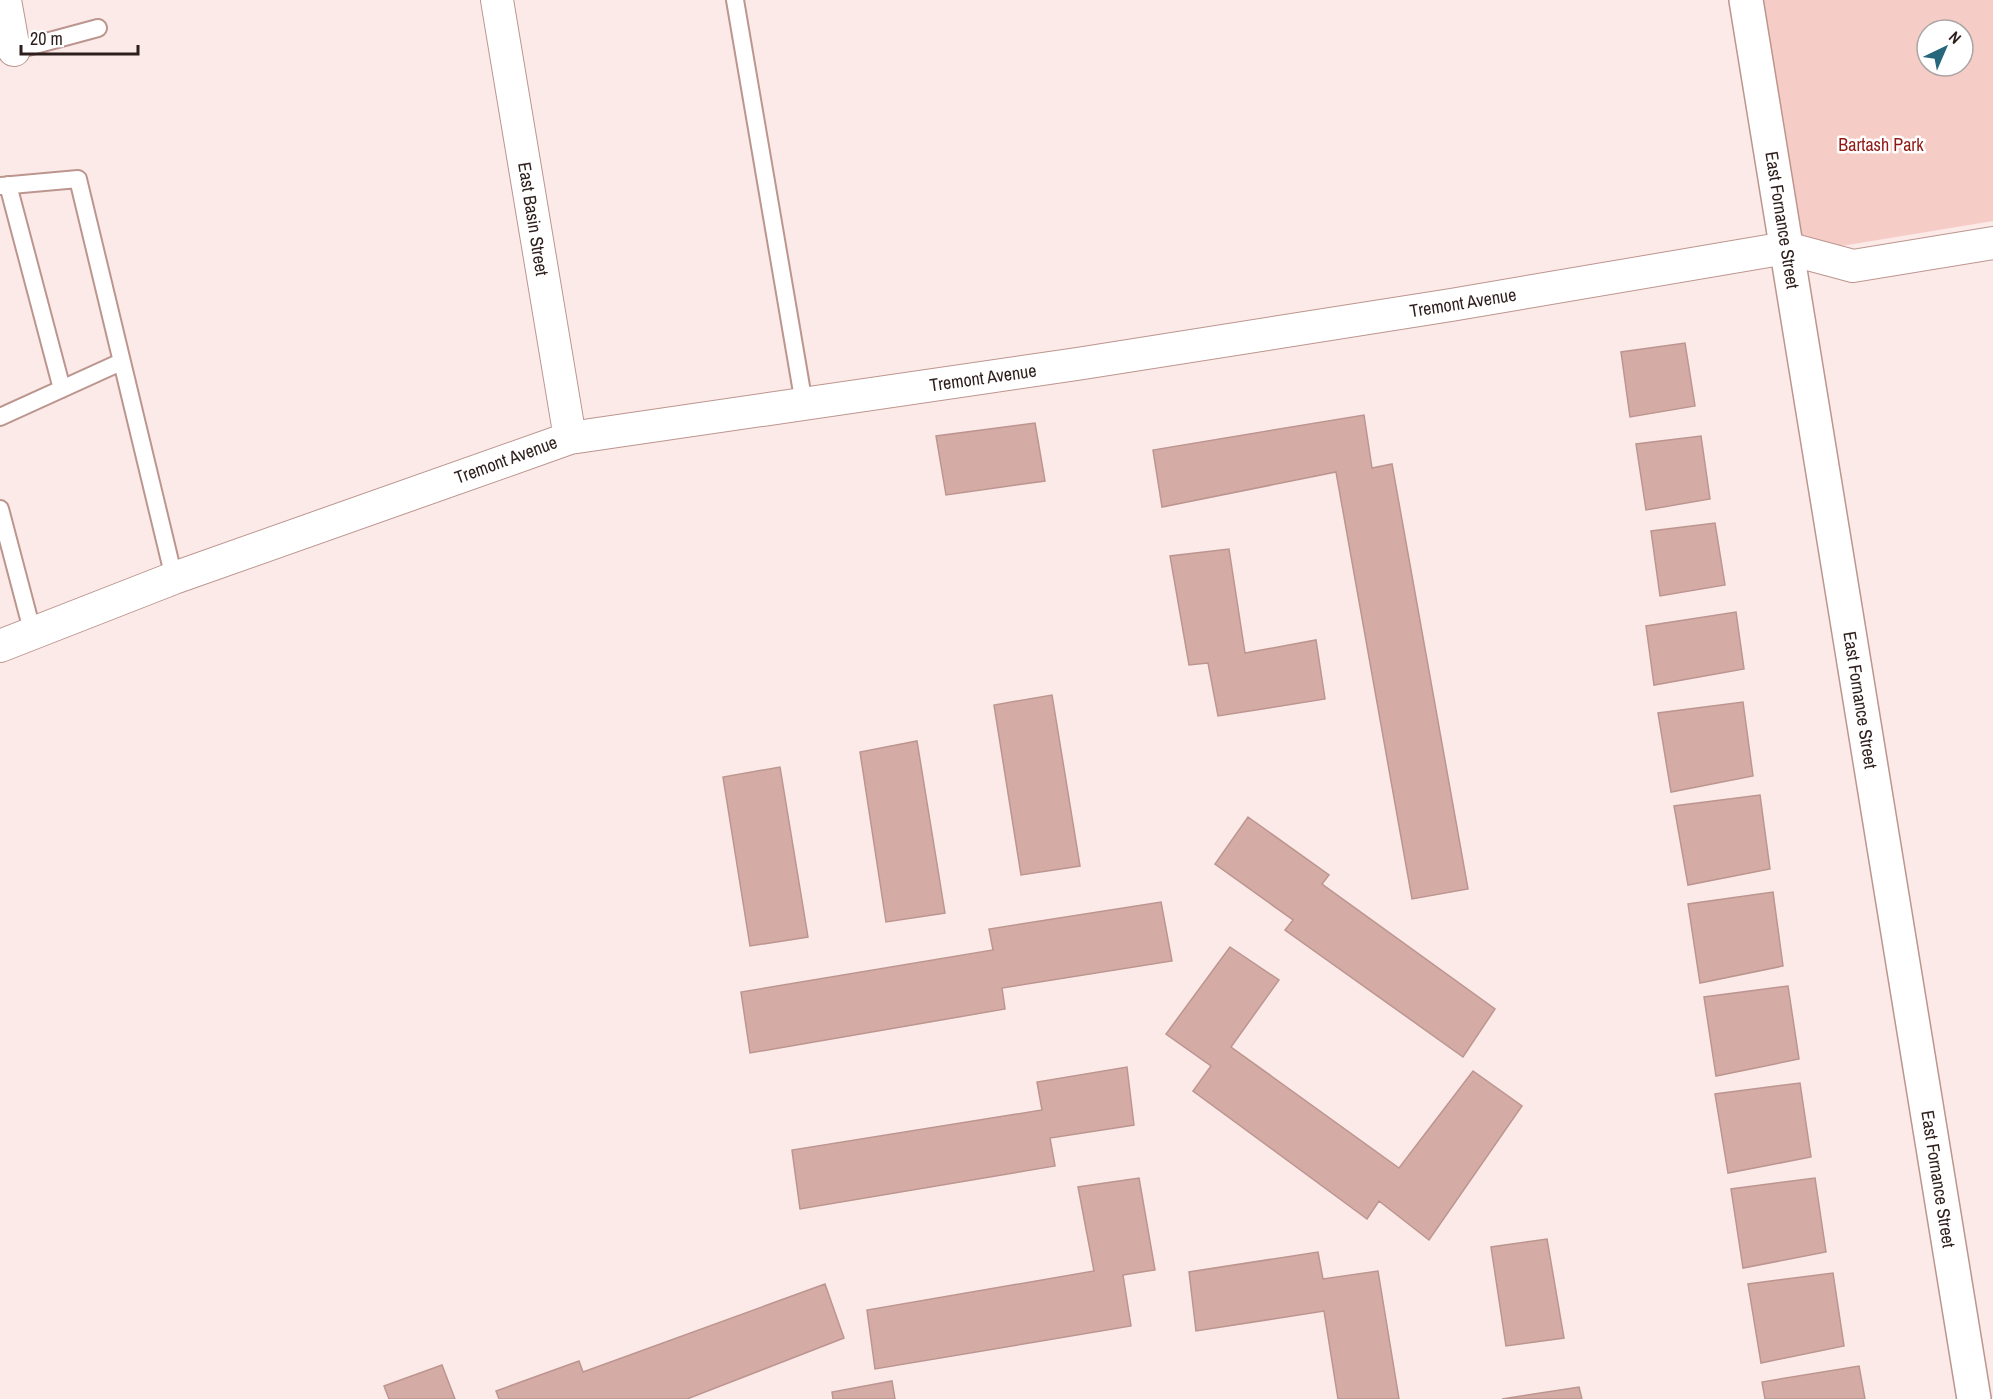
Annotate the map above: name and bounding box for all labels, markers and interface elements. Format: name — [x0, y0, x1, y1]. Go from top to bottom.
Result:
scale bar — [21, 18, 138, 56]
north arrow — [1915, 18, 1975, 78]
text: 20 m — [30, 26, 63, 51]
text: N — [1944, 26, 1966, 48]
park label: Bartash Park — [1838, 132, 1924, 157]
street label: East Fornance Street — [1759, 149, 1806, 290]
street label: East Basin Street — [512, 160, 555, 278]
street label: Tremont Avenue — [1408, 282, 1518, 323]
street label: Tremont Avenue — [928, 358, 1038, 397]
street label: Tremont Avenue — [451, 429, 561, 490]
street label: East Fornance Street — [1837, 629, 1884, 770]
street label: East Fornance Street — [1915, 1108, 1962, 1249]

